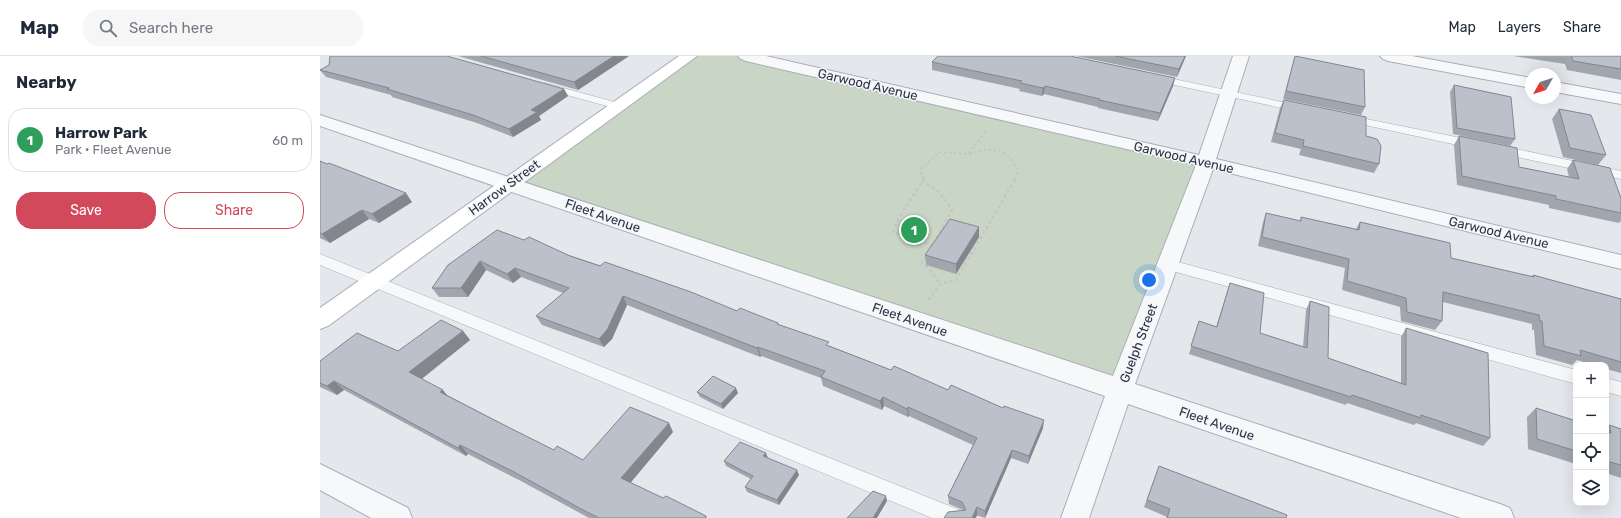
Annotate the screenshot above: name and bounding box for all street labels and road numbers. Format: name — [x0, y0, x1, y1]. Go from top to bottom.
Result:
street label: Garwood Avenue — [816, 66, 919, 103]
street label: Garwood Avenue — [1132, 139, 1235, 176]
street label: Harrow Street — [466, 157, 543, 218]
street label: Fleet Avenue — [563, 196, 643, 235]
street label: Garwood Avenue — [1447, 214, 1550, 251]
street label: Fleet Avenue — [870, 300, 950, 339]
street label: Guelph Street — [1116, 301, 1160, 385]
street label: Fleet Avenue — [1177, 404, 1257, 443]

